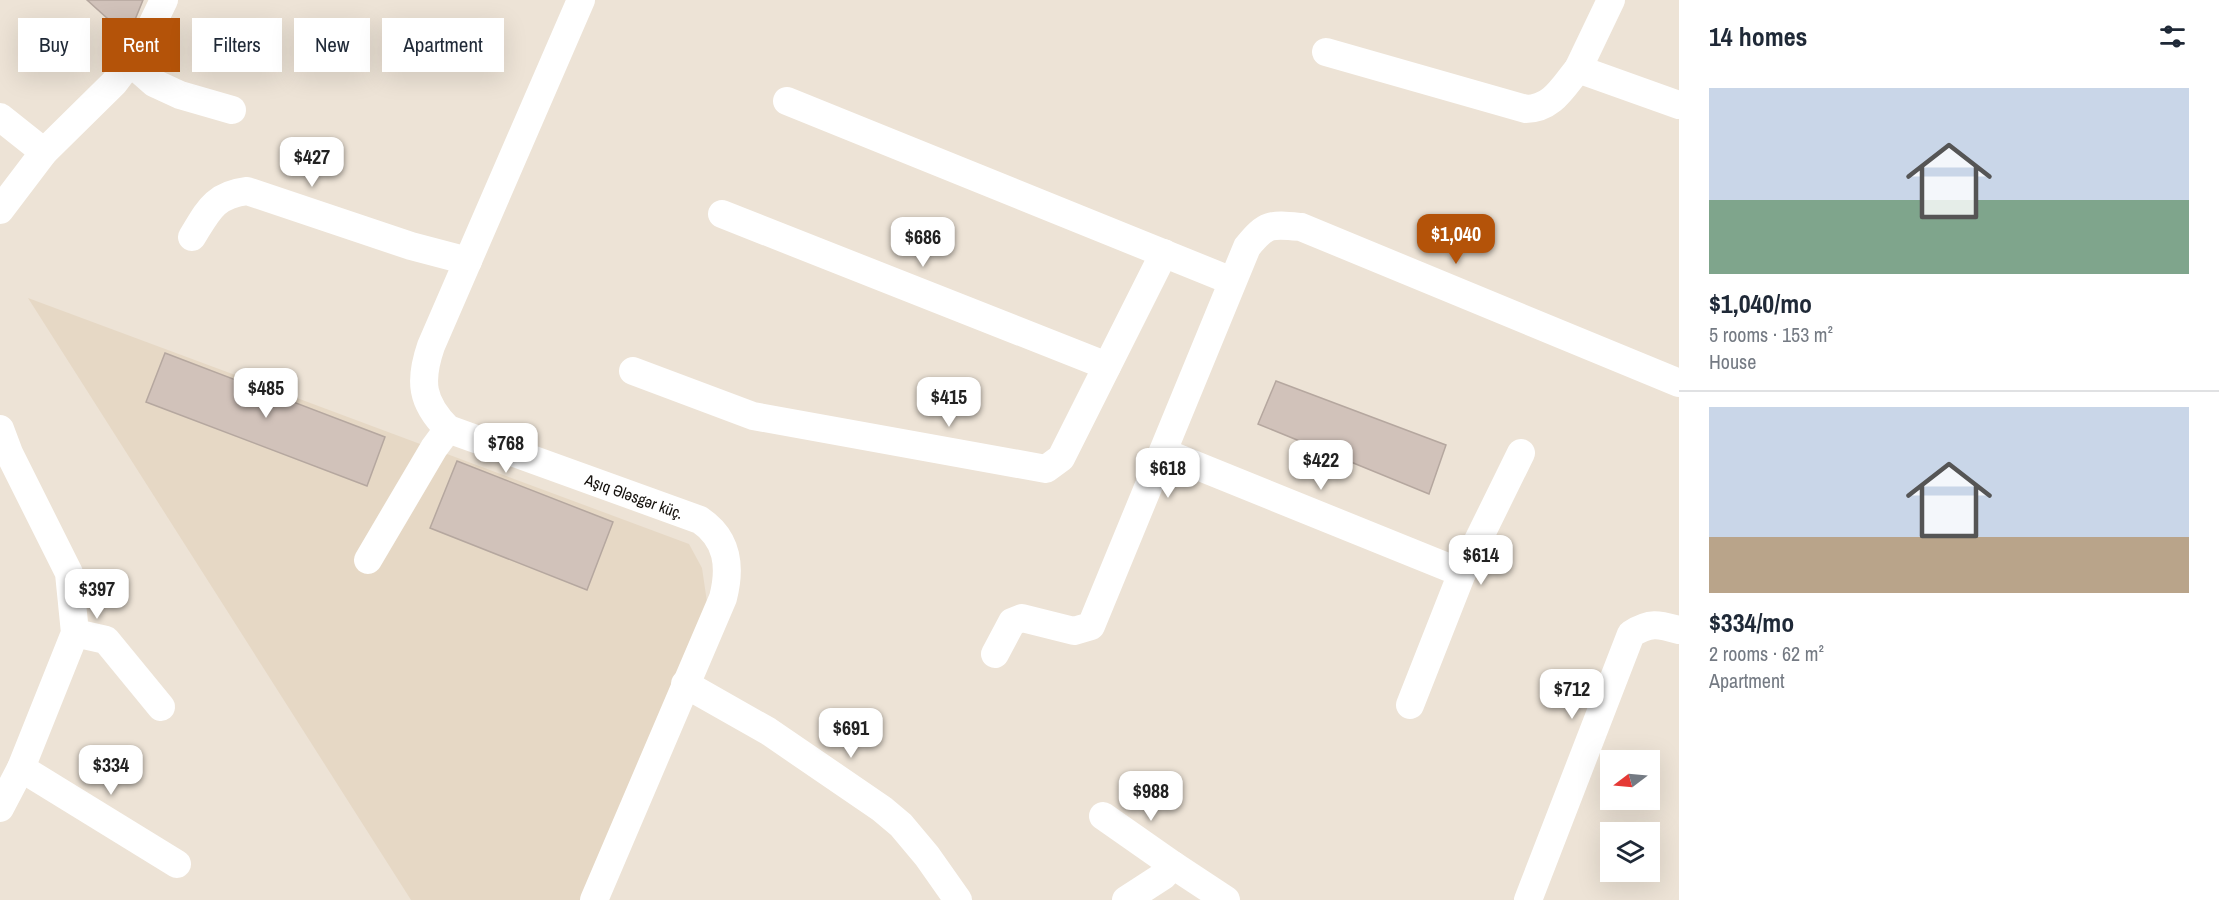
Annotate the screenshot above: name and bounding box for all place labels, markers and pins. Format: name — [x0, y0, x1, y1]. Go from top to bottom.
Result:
pin: $427 — [276, 137, 348, 188]
pin: $1,040 — [1407, 214, 1505, 265]
pin: $686 — [887, 217, 959, 268]
pin: $485 — [230, 368, 302, 419]
pin: $415 — [913, 377, 985, 428]
pin: $768 — [470, 423, 542, 474]
pin: $422 — [1285, 440, 1357, 491]
pin: $618 — [1132, 448, 1204, 499]
pin: $614 — [1445, 535, 1517, 586]
pin: $397 — [61, 569, 133, 620]
pin: $712 — [1536, 669, 1608, 720]
pin: $691 — [815, 708, 887, 759]
pin: $334 — [75, 745, 147, 796]
pin: $988 — [1115, 771, 1187, 822]

